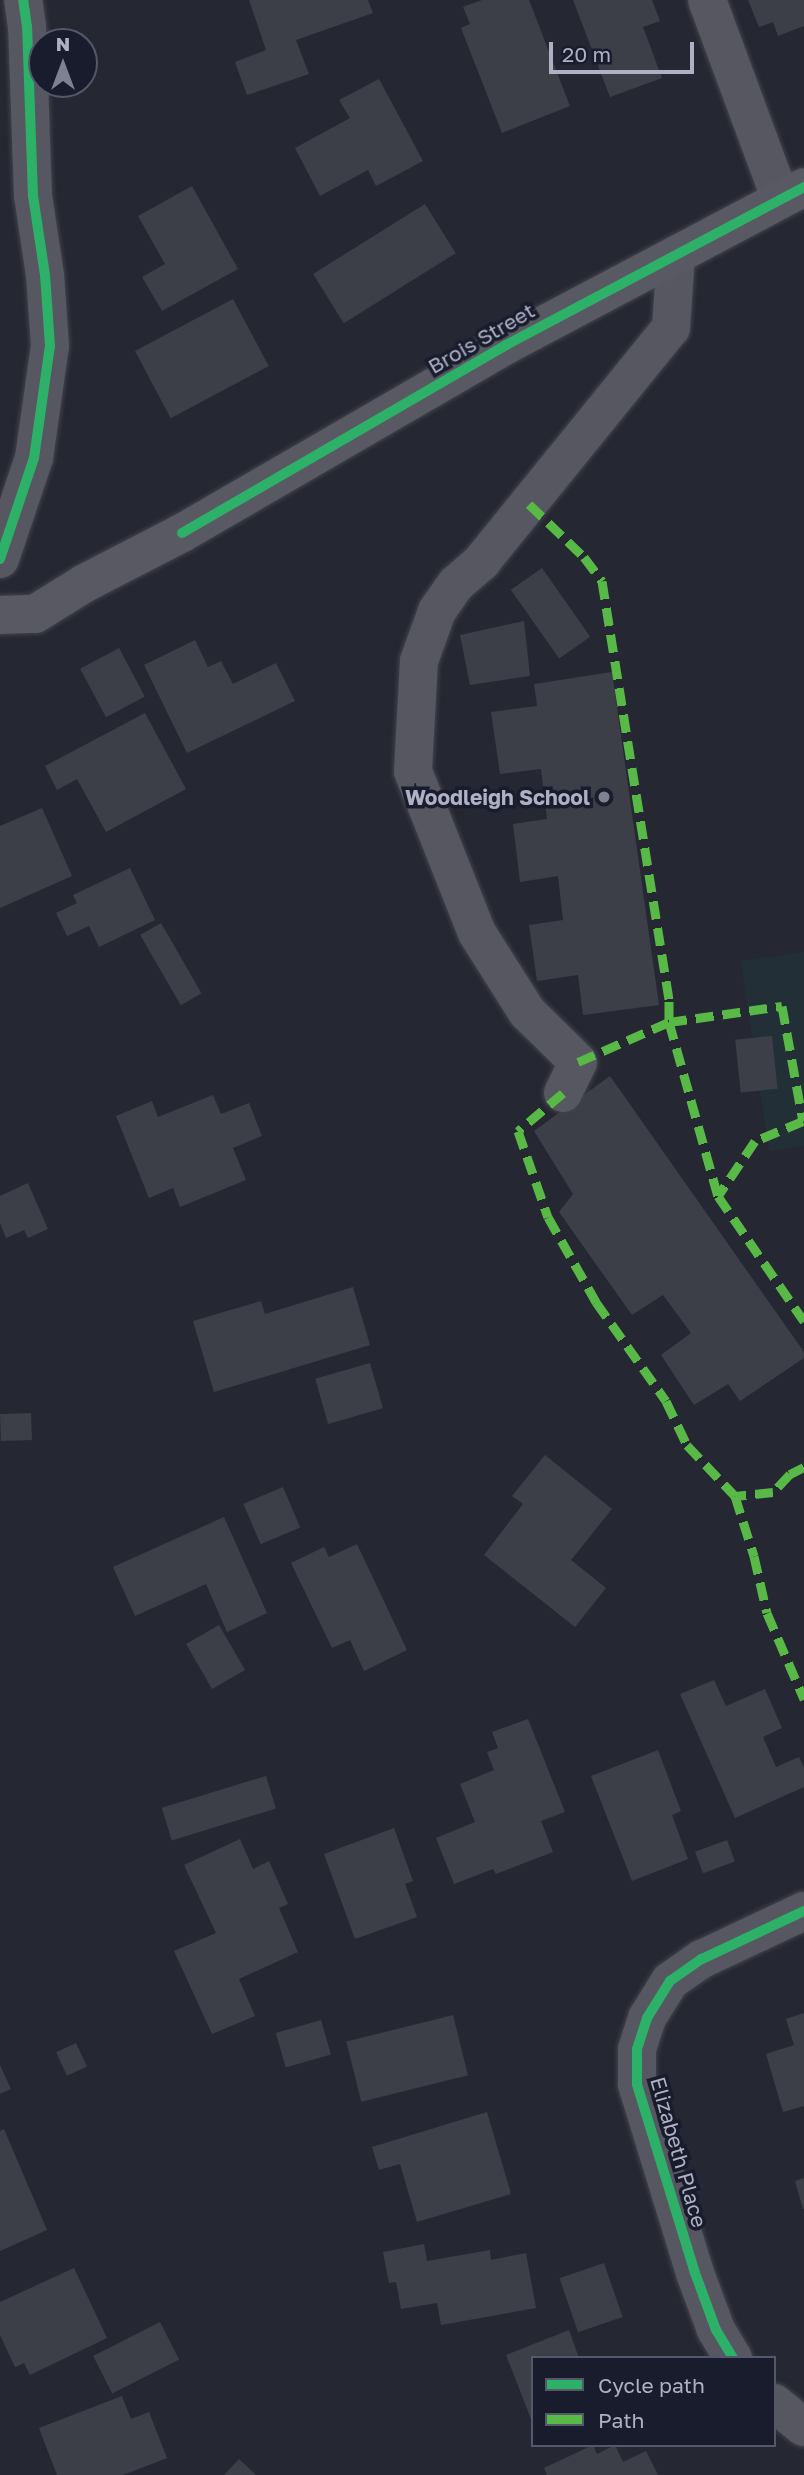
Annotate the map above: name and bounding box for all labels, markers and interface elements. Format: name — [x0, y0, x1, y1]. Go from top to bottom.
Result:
north arrow — [28, 28, 98, 98]
scale bar — [552, 28, 697, 72]
text: N — [56, 32, 70, 55]
text: 20 m — [562, 41, 611, 67]
street label: Brois Street — [423, 297, 539, 379]
place label: Woodleigh School — [405, 784, 590, 810]
marker: Woodleigh School — [596, 789, 612, 805]
street label: Elizabeth Place — [645, 2074, 713, 2230]
legend — [531, 2356, 776, 2447]
text: Cycle path — [598, 2372, 705, 2398]
text: Path — [598, 2407, 645, 2433]

